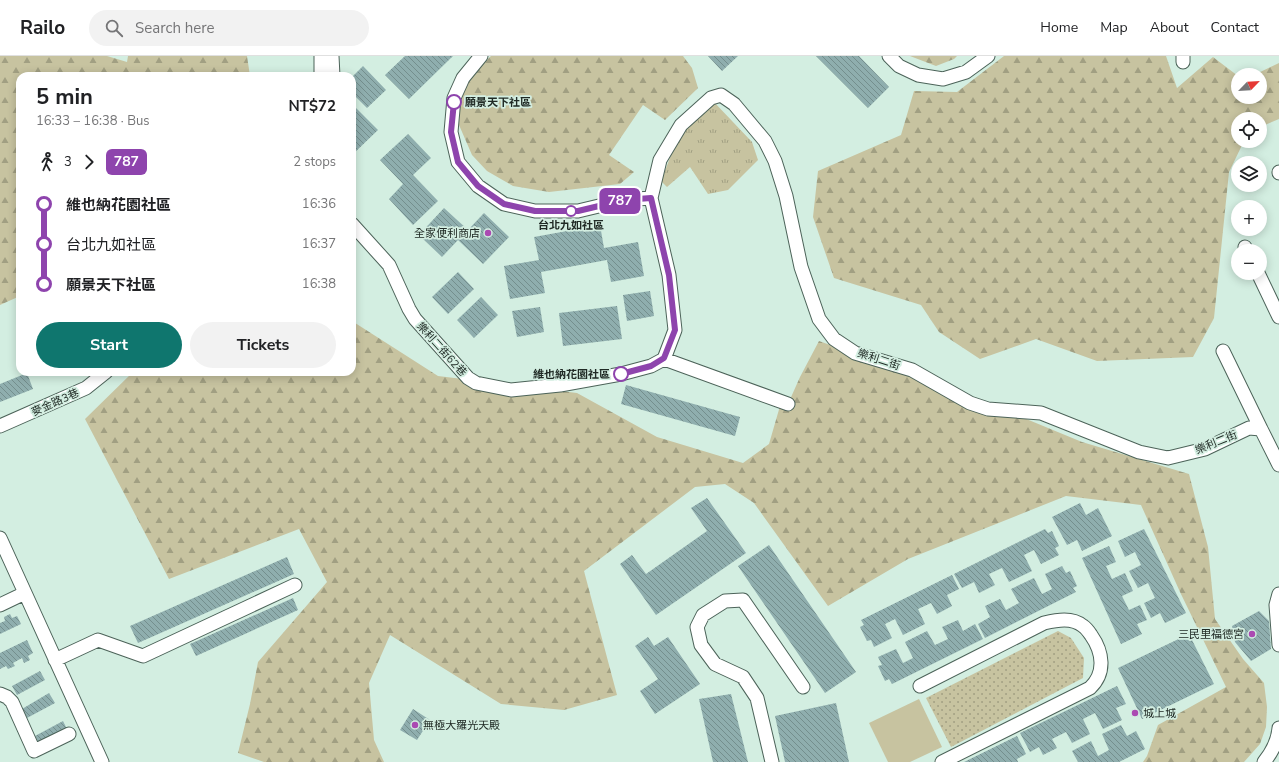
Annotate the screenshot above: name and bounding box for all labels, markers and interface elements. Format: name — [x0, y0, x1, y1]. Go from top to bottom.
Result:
search box — [89, 10, 369, 46]
text: Railo — [20, 15, 65, 41]
icon: search — [103, 17, 125, 39]
text: Search here — [135, 18, 215, 38]
text: Home — [1040, 18, 1078, 37]
text: Map — [1100, 18, 1128, 37]
text: About — [1150, 18, 1189, 37]
text: Contact — [1211, 18, 1259, 37]
north arrow — [1231, 68, 1267, 104]
map controls — [1231, 68, 1267, 280]
text: 5 min — [36, 82, 93, 112]
marker: 願景天下社區 — [446, 94, 462, 110]
place label: 願景天下社區 — [465, 95, 531, 110]
text: NT$72 — [288, 96, 336, 116]
text: 16:33 – 16:38 · Bus — [36, 112, 150, 130]
button: locate — [1231, 112, 1267, 148]
icon: walk — [36, 151, 58, 173]
icon: forward — [78, 151, 100, 173]
text: 787 — [114, 152, 139, 171]
text: 3 — [64, 153, 72, 171]
text: 2 stops — [293, 153, 336, 171]
button: layers — [1231, 156, 1267, 192]
line badge: 787 — [597, 188, 643, 214]
text: 787 — [607, 191, 633, 210]
text: 維也納花園社區 — [66, 195, 171, 215]
text: 16:36 — [302, 195, 336, 213]
button: + — [1231, 200, 1267, 236]
marker: 台北九如社區 — [565, 205, 577, 217]
place label: 台北九如社區 — [538, 218, 604, 233]
place label: 全家便利商店 — [414, 226, 480, 241]
marker: 全家便利商店 — [483, 228, 493, 238]
text: 台北九如社區 — [66, 235, 156, 255]
text: 16:37 — [302, 235, 336, 253]
button: − — [1231, 244, 1267, 280]
text: 願景天下社區 — [66, 275, 156, 295]
text: 16:38 — [302, 275, 336, 293]
street label: 樂利二街62巷 — [413, 319, 470, 380]
button: Start — [36, 322, 182, 368]
button: Tickets — [190, 322, 336, 368]
street label: 樂利二街 — [856, 346, 902, 373]
marker: 維也納花園社區 — [613, 366, 629, 382]
place label: 維也納花園社區 — [533, 367, 610, 382]
street label: 麥金路3巷 — [29, 385, 81, 420]
street label: 樂利二街 — [1193, 427, 1239, 458]
place label: 三民里福德宮 — [1178, 627, 1244, 642]
marker: 三民里福德宮 — [1247, 629, 1257, 639]
place label: 城上城 — [1143, 706, 1176, 721]
marker: 城上城 — [1130, 708, 1140, 718]
place label: 無極大羅光天殿 — [423, 718, 500, 733]
marker: 無極大羅光天殿 — [410, 720, 420, 730]

